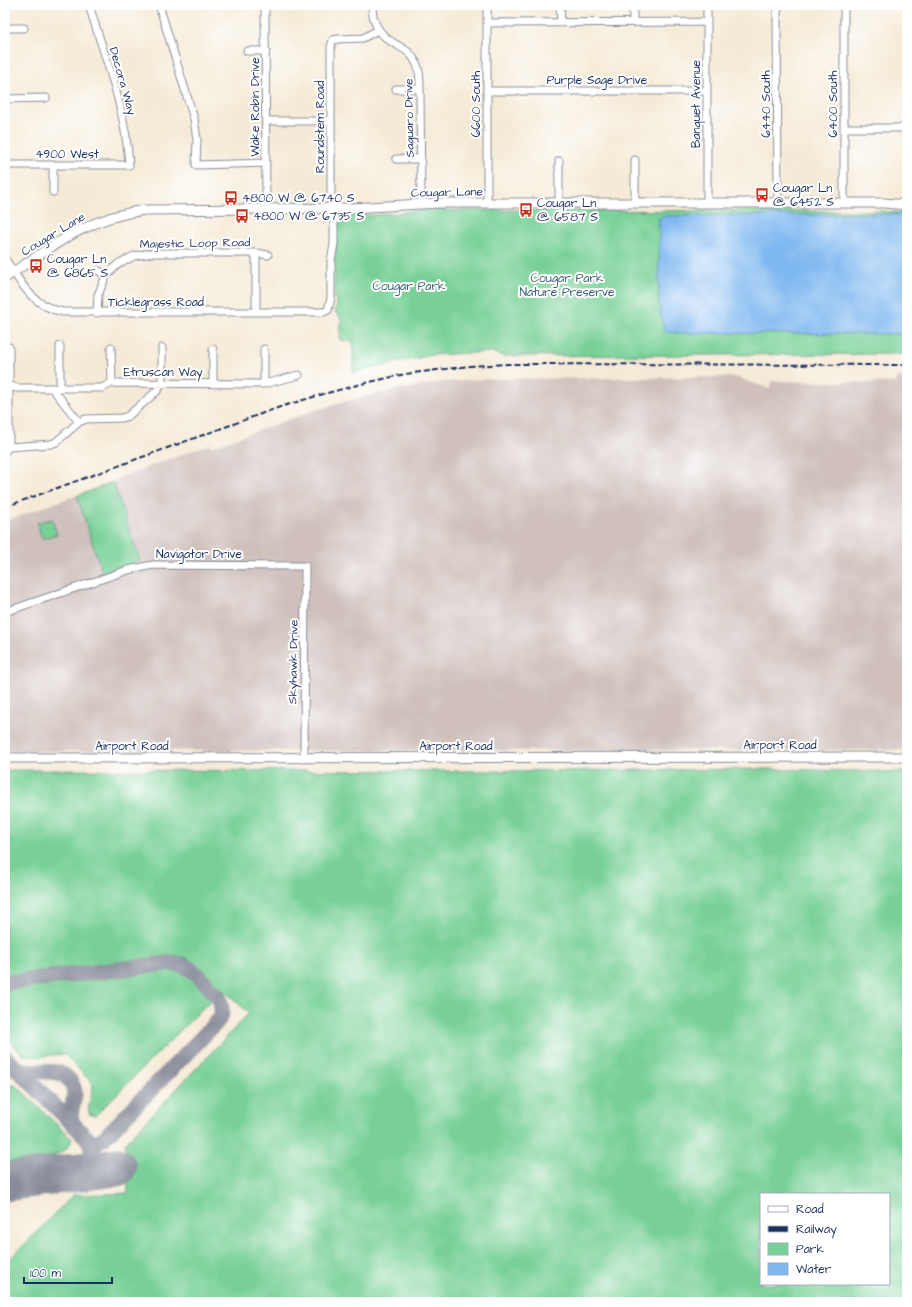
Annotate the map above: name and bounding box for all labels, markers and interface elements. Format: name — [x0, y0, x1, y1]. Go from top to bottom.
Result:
street label: Decora Way — [104, 45, 140, 118]
street label: Wake Robin Drive — [247, 57, 264, 157]
street label: Banquet Avenue — [688, 59, 705, 148]
street label: 6440 South — [758, 70, 775, 138]
street label: 6400 South — [825, 70, 842, 137]
street label: 6600 South — [468, 71, 485, 137]
street label: Purple Sage Drive — [547, 72, 648, 90]
street label: Saguaro Drive — [400, 78, 420, 158]
street label: Roundstem Road — [312, 81, 329, 173]
street label: 4900 West — [35, 146, 99, 163]
place label: Cougar Ln @ 6452 S — [773, 180, 834, 211]
street label: Cougar Lane — [411, 183, 484, 203]
bus stop icon: Cougar Ln @ 6452 S — [754, 187, 770, 203]
bus stop icon: 4800 W @ 6740 S — [223, 190, 239, 206]
place label: 4800 W @ 6740 S — [242, 190, 355, 207]
place label: Cougar Ln @ 6587 S — [537, 195, 598, 226]
bus stop icon: Cougar Ln @ 6587 S — [518, 202, 534, 218]
street label: Cougar Lane — [18, 208, 89, 261]
bus stop icon: 4800 W @ 6735 S — [234, 208, 250, 224]
place label: 4800 W @ 6735 S — [253, 208, 365, 225]
street label: Majestic Loop Road — [140, 234, 250, 253]
place label: Cougar Ln @ 6865 S — [47, 251, 108, 282]
bus stop icon: Cougar Ln @ 6865 S — [28, 258, 44, 274]
park label: Cougar Park Nature Preserve — [519, 270, 615, 301]
park label: Cougar Park — [373, 278, 446, 296]
street label: Ticklegrass Road — [108, 294, 204, 312]
street label: Etruscan Way — [123, 364, 203, 382]
street label: Navigator Drive — [156, 546, 242, 564]
street label: Skyhawk Drive — [284, 619, 304, 704]
street label: Airport Road — [743, 737, 817, 754]
street label: Airport Road — [95, 738, 169, 755]
street label: Airport Road — [419, 738, 493, 755]
legend — [760, 1193, 890, 1285]
text: Road — [796, 1201, 824, 1218]
text: Railway — [796, 1221, 837, 1239]
text: Park — [796, 1241, 824, 1258]
scale bar — [24, 1259, 112, 1285]
text: Water — [796, 1261, 832, 1278]
text: 100 m — [30, 1265, 61, 1282]

